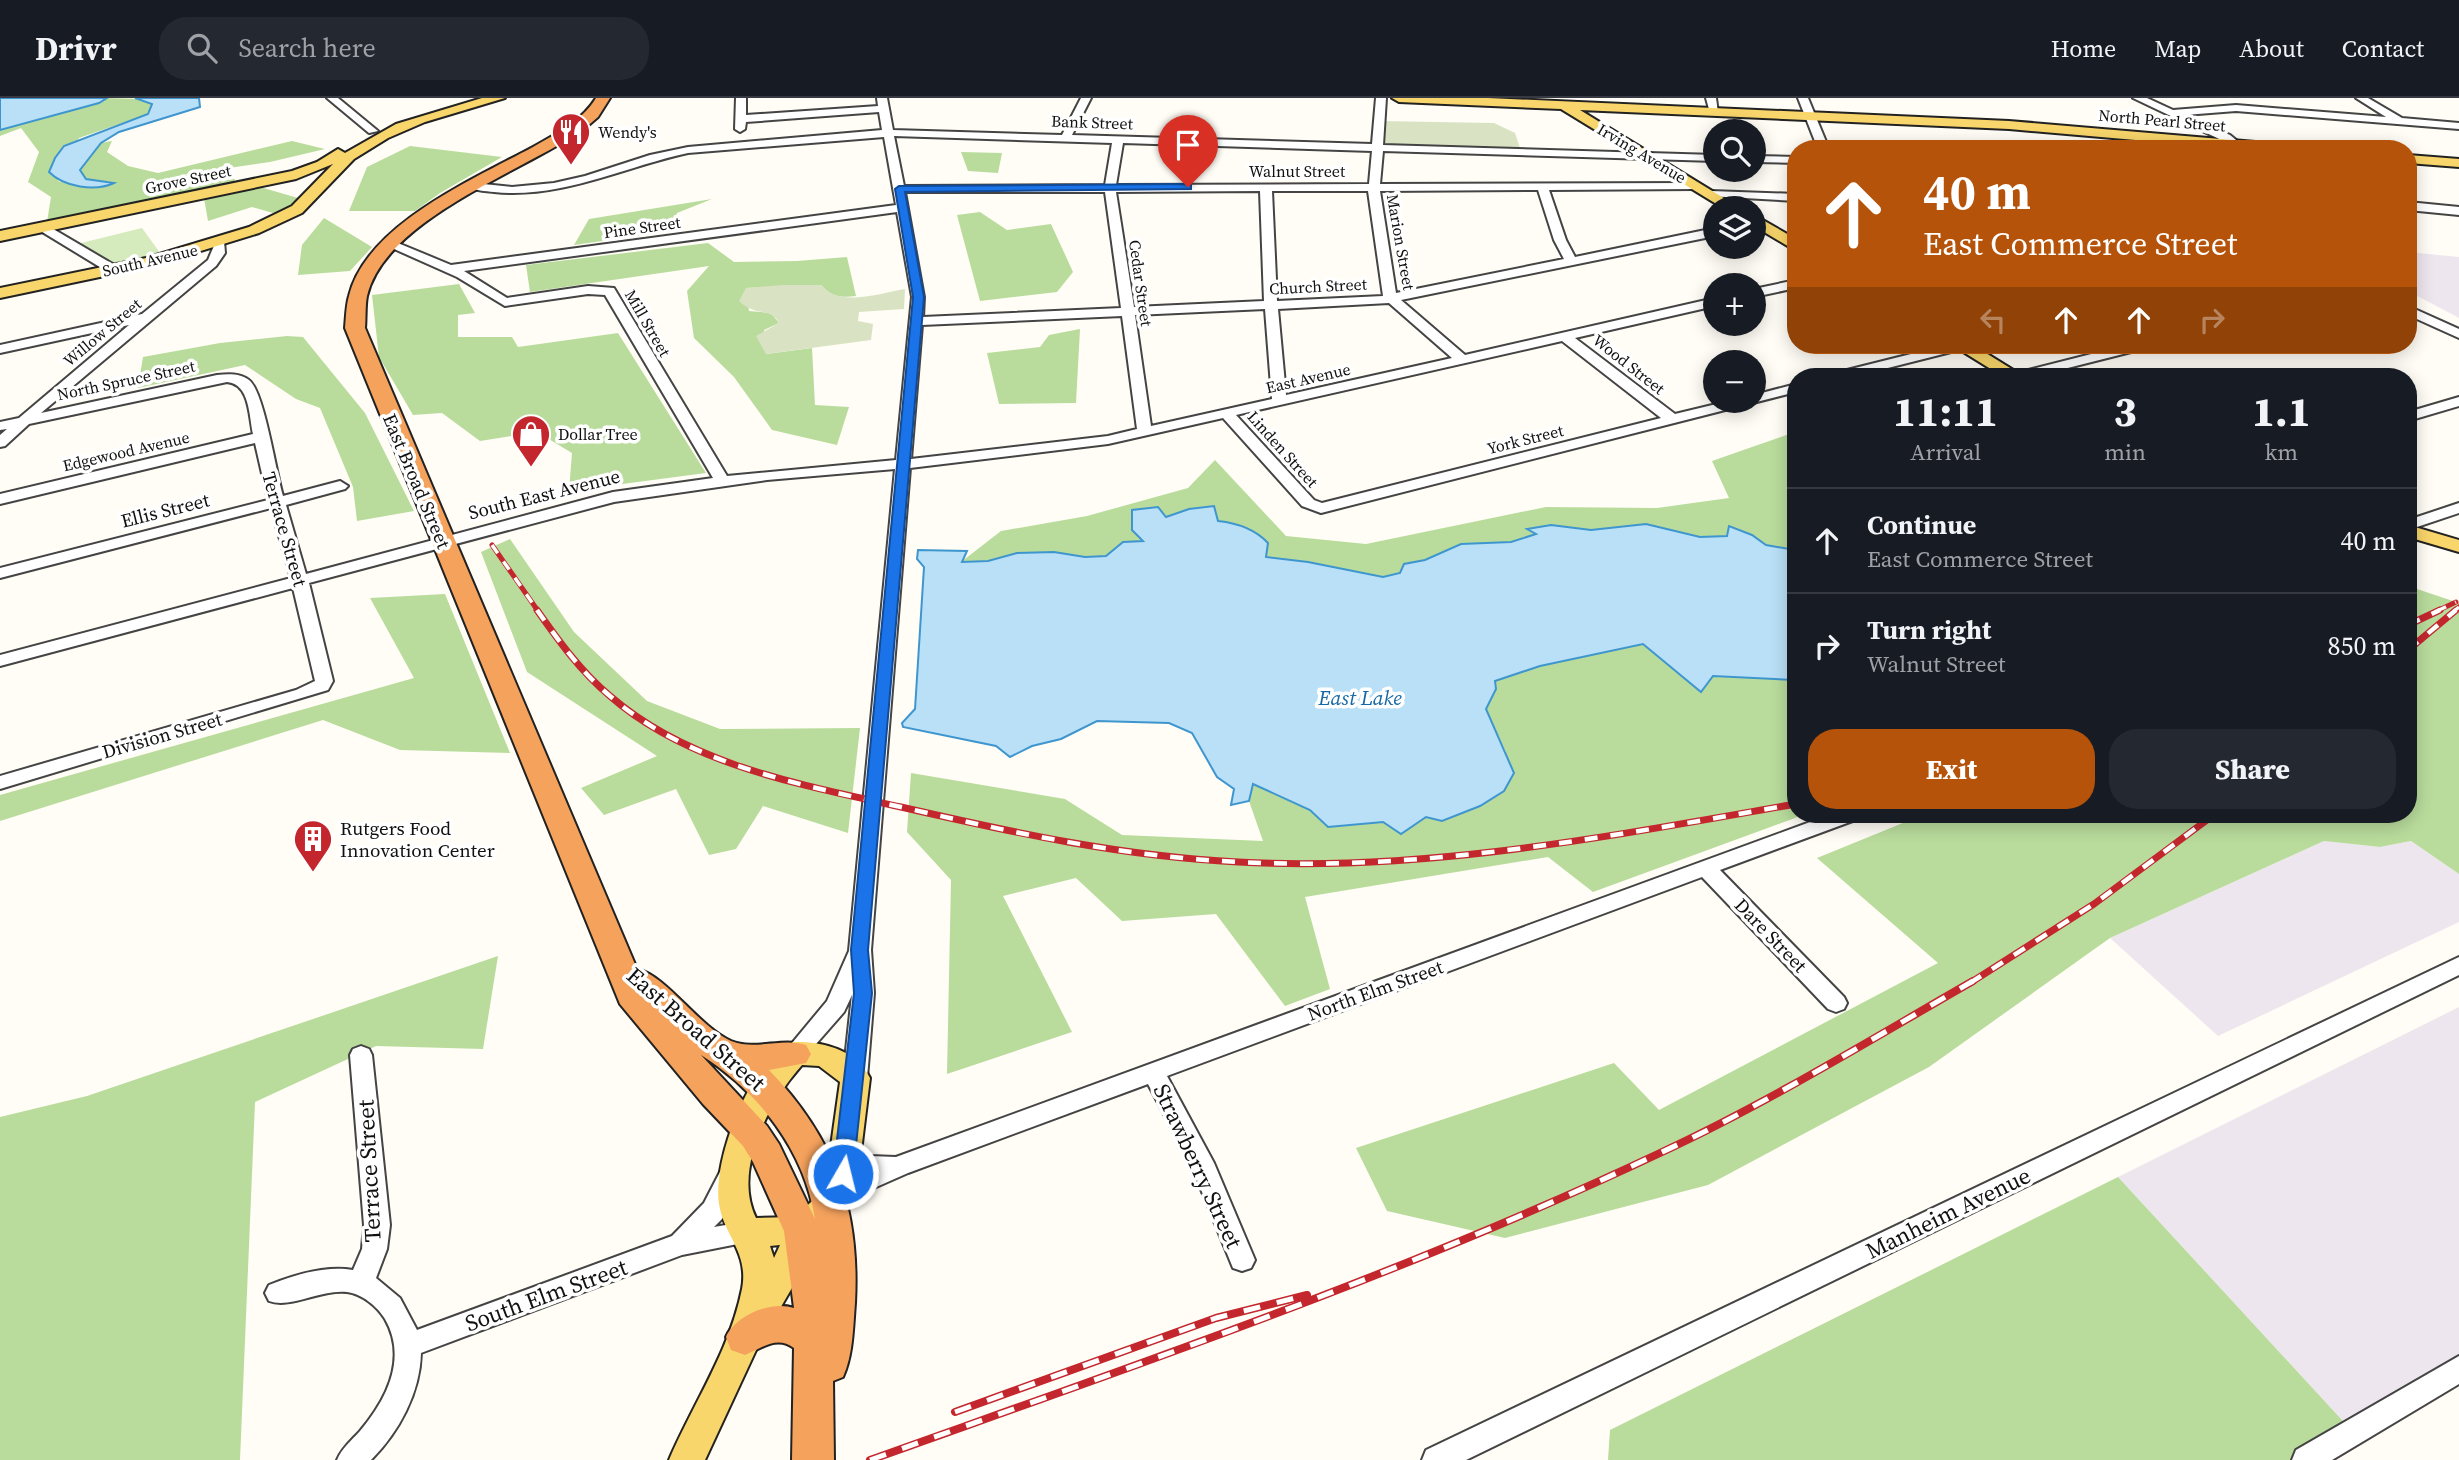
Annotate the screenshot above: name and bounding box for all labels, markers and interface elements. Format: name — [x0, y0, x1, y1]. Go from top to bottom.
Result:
search box — [159, 17, 649, 80]
text: Drivr — [35, 26, 117, 71]
icon: search — [183, 29, 221, 67]
text: Search here — [239, 30, 376, 66]
text: Home — [2051, 32, 2116, 65]
text: Map — [2154, 32, 2201, 65]
text: About — [2239, 32, 2304, 65]
text: Contact — [2342, 32, 2424, 65]
street label: North Pearl Street — [2097, 103, 2227, 137]
street label: Bank Street — [1051, 110, 1134, 134]
restaurant icon: Wendy's — [550, 111, 592, 166]
pin — [1158, 115, 1218, 187]
street label: Irving Avenue — [1593, 118, 1691, 188]
map controls — [1703, 119, 1766, 413]
button: search — [1703, 119, 1766, 182]
place label: Wendy's — [598, 121, 657, 143]
icon: arrive — [1169, 126, 1207, 164]
text: 40 m — [1923, 158, 2031, 225]
street label: Grove Street — [143, 159, 234, 199]
street label: Walnut Street — [1249, 160, 1346, 182]
icon: ahead — [1808, 168, 1899, 259]
street label: Marion Street — [1382, 192, 1420, 293]
button: layers — [1703, 196, 1766, 259]
street label: Pine Street — [602, 211, 683, 243]
text: East Commerce Street — [1923, 222, 2237, 266]
street label: South Avenue — [100, 238, 200, 282]
street label: Cedar Street — [1124, 238, 1158, 328]
street label: Church Street — [1269, 272, 1368, 300]
button: + — [1703, 273, 1766, 336]
street label: Mill Street — [620, 286, 676, 361]
street label: Willow Street — [58, 292, 146, 371]
icon: left — [1974, 301, 2012, 339]
icon: ahead — [2047, 301, 2085, 339]
icon: ahead — [2120, 301, 2158, 339]
icon: right — [2193, 301, 2231, 339]
street label: Wood Street — [1588, 329, 1670, 400]
button: − — [1703, 350, 1766, 413]
street label: North Spruce Street — [55, 354, 198, 405]
street label: East Avenue — [1264, 358, 1352, 398]
text: 11:11 — [1893, 382, 1998, 440]
text: 3 — [2114, 382, 2137, 440]
text: 1.1 — [2252, 382, 2311, 440]
street label: Linden Street — [1243, 406, 1324, 493]
street label: East Broad Street — [377, 410, 457, 553]
shop icon: Dollar Tree — [510, 413, 552, 468]
street label: York Street — [1485, 419, 1566, 459]
place label: Dollar Tree — [558, 423, 638, 445]
street label: Edgewood Avenue — [60, 426, 192, 476]
text: Arrival — [1910, 436, 1981, 468]
text: min — [2104, 436, 2146, 468]
text: km — [2265, 436, 2298, 468]
street label: South East Avenue — [465, 463, 623, 525]
street label: Terrace Street — [256, 469, 314, 590]
street label: Ellis Street — [118, 486, 213, 534]
text: Continue — [1867, 507, 1976, 543]
icon: ahead — [1808, 522, 1846, 560]
text: 40 m — [2341, 523, 2396, 559]
text: East Commerce Street — [1867, 543, 2093, 575]
text: Turn right — [1867, 612, 1991, 648]
icon: right — [1808, 627, 1846, 665]
text: 850 m — [2328, 628, 2396, 664]
text: Walnut Street — [1867, 648, 2006, 680]
water label: East Lake — [1317, 683, 1402, 712]
street label: Division Street — [99, 705, 226, 765]
button: Exit — [1808, 729, 2095, 809]
button: Share — [2109, 729, 2396, 809]
place label: Rutgers Food Innovation Center — [340, 815, 495, 863]
building icon: Rutgers Food Innovation Center — [292, 818, 334, 873]
street label: Dare Street — [1729, 892, 1814, 978]
street label: North Elm Street — [1304, 953, 1447, 1027]
street label: East Broad Street — [620, 960, 773, 1099]
street label: Strawberry Street — [1146, 1079, 1250, 1254]
street label: Terrace Street — [349, 1098, 389, 1243]
position arrow — [806, 1137, 880, 1211]
street label: Manheim Avenue — [1860, 1159, 2036, 1267]
street label: South Elm Street — [460, 1251, 632, 1339]

